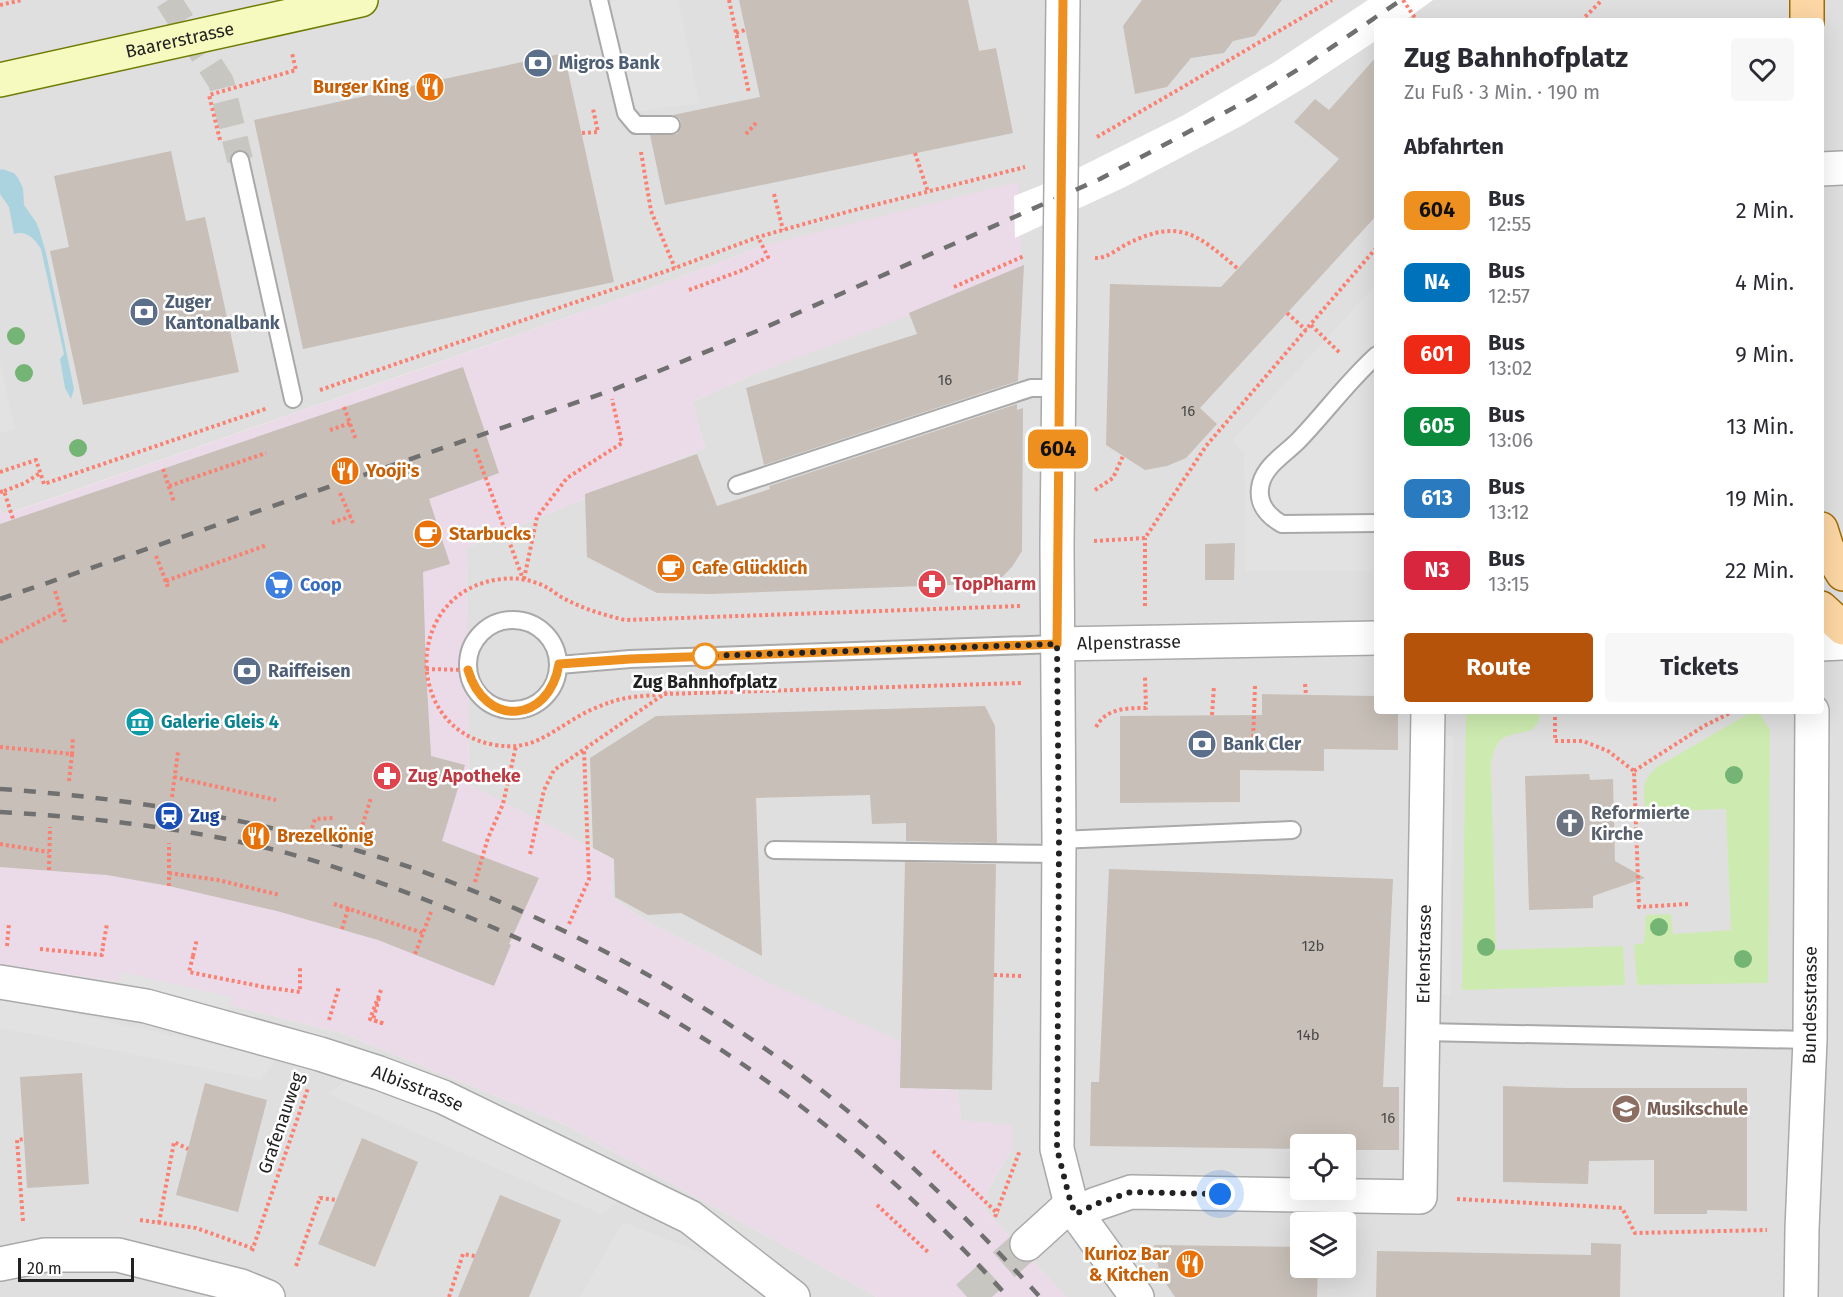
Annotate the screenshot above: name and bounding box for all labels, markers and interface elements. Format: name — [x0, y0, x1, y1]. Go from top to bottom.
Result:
street label: Baarerstrasse — [123, 17, 236, 63]
button: heart — [1731, 38, 1794, 101]
text: Zug Bahnhofplatz — [1404, 41, 1628, 74]
bank icon: Migros Bank — [522, 47, 554, 79]
place label: Migros Bank — [559, 52, 661, 74]
restaurant icon: Burger King — [414, 71, 446, 103]
place label: Burger King — [313, 76, 409, 98]
text: Zu Fuß · 3 Min. · 190 m — [1404, 80, 1600, 104]
text: Abfahrten — [1404, 133, 1504, 160]
text: Bus — [1488, 185, 1525, 212]
text: 604 — [1419, 197, 1455, 223]
text: 2 Min. — [1736, 197, 1794, 224]
text: 12:55 — [1488, 212, 1531, 236]
text: Bus — [1488, 257, 1525, 284]
text: N4 — [1424, 269, 1450, 295]
text: 4 Min. — [1735, 269, 1794, 296]
text: 12:57 — [1488, 284, 1530, 308]
place label: Zuger Kantonalbank — [165, 291, 281, 334]
bank icon: Zuger Kantonalbank — [128, 296, 160, 328]
text: Bus — [1488, 329, 1525, 356]
text: 601 — [1420, 341, 1454, 367]
text: 9 Min. — [1735, 341, 1794, 368]
text: 13:02 — [1488, 356, 1532, 380]
house number: 16 — [938, 371, 952, 389]
text: Bus — [1488, 401, 1525, 428]
house number: 16 — [1181, 402, 1195, 420]
text: 605 — [1419, 413, 1455, 439]
text: 13 Min. — [1726, 413, 1794, 440]
text: 13:06 — [1488, 428, 1533, 452]
line badge: 604 — [1024, 430, 1092, 468]
text: 604 — [1040, 436, 1076, 462]
restaurant icon: Yooji's — [329, 455, 361, 487]
place label: Yooji's — [365, 460, 420, 482]
text: Bus — [1488, 473, 1525, 500]
text: 613 — [1421, 485, 1453, 511]
text: 19 Min. — [1726, 485, 1794, 512]
text: 13:12 — [1488, 500, 1529, 524]
cafe icon: Starbucks — [412, 518, 444, 550]
place label: Starbucks — [449, 523, 532, 545]
text: Bus — [1488, 545, 1525, 572]
cafe icon: Cafe Glücklich — [655, 552, 687, 584]
place label: Cafe Glücklich — [692, 557, 808, 579]
text: N3 — [1425, 557, 1449, 583]
text: 22 Min. — [1725, 557, 1794, 584]
pharmacy icon: TopPharm — [916, 568, 948, 600]
supermarket icon: Coop — [263, 569, 295, 601]
text: 13:15 — [1488, 572, 1529, 596]
place label: TopPharm — [953, 573, 1036, 595]
place label: Coop — [300, 574, 342, 596]
street label: Alpenstrasse — [1077, 631, 1181, 655]
button: Route — [1404, 633, 1593, 702]
button: Tickets — [1605, 633, 1794, 702]
marker: Zug Bahnhofplatz — [692, 643, 718, 669]
bank icon: Raiffeisen — [231, 655, 263, 687]
place label: Raiffeisen — [268, 660, 351, 682]
place label: Zug Bahnhofplatz — [633, 671, 777, 693]
museum icon: Galerie Gleis 4 — [124, 706, 156, 738]
place label: Galerie Gleis 4 — [161, 711, 279, 733]
bank icon: Bank Cler — [1186, 728, 1218, 760]
place label: Bank Cler — [1223, 733, 1302, 755]
pharmacy icon: Zug Apotheke — [371, 760, 403, 792]
place label: Zug Apotheke — [408, 765, 521, 787]
station icon: Zug — [153, 800, 185, 832]
place label: Reformierte Kirche — [1591, 802, 1690, 845]
place label: Zug — [190, 805, 220, 827]
church icon: Reformierte Kirche — [1554, 807, 1586, 839]
restaurant icon: Brezelkönig — [240, 820, 272, 852]
place label: Brezelkönig — [277, 825, 374, 847]
street label: Erlenstrasse — [1412, 904, 1436, 1004]
house number: 12b — [1302, 937, 1324, 955]
street label: Bundesstrasse — [1798, 946, 1822, 1065]
house number: 14b — [1296, 1026, 1320, 1044]
street label: Albisstrasse — [369, 1060, 467, 1116]
street label: Grafenauweg — [253, 1069, 309, 1177]
school or university icon: Musikschule — [1610, 1093, 1642, 1125]
place label: Musikschule — [1647, 1098, 1748, 1120]
house number: 16 — [1381, 1109, 1395, 1127]
map controls — [1290, 1134, 1356, 1278]
button: locate — [1290, 1134, 1356, 1200]
your location — [1205, 1179, 1235, 1209]
button: layers — [1290, 1212, 1356, 1278]
place label: Kurioz Bar & Kitchen — [1084, 1243, 1170, 1286]
restaurant icon: Kurioz Bar & Kitchen — [1174, 1248, 1206, 1280]
scale bar — [18, 1255, 134, 1282]
text: 20 m — [27, 1259, 62, 1278]

